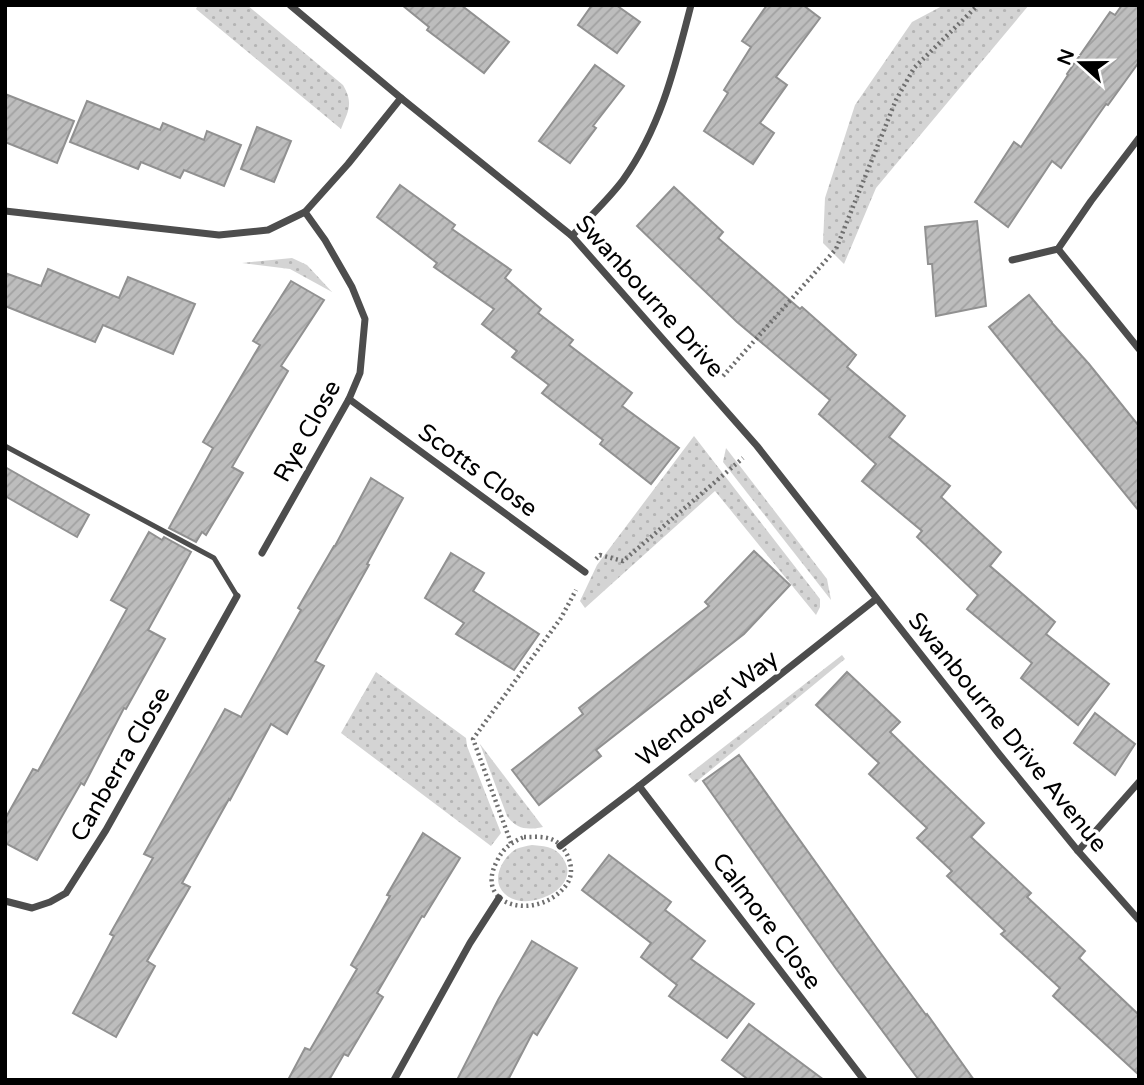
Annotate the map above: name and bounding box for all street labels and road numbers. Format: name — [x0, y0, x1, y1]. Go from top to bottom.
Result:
street label: Swanbourne Drive — [569, 209, 730, 383]
street label: Rye Close — [268, 375, 347, 487]
street label: Scotts Close — [412, 417, 543, 523]
street label: Swanbourne Drive Avenue — [902, 607, 1113, 858]
street label: Wendover Way — [631, 644, 784, 773]
street label: Canberra Close — [64, 682, 176, 847]
street label: Calmore Close — [706, 847, 827, 995]

